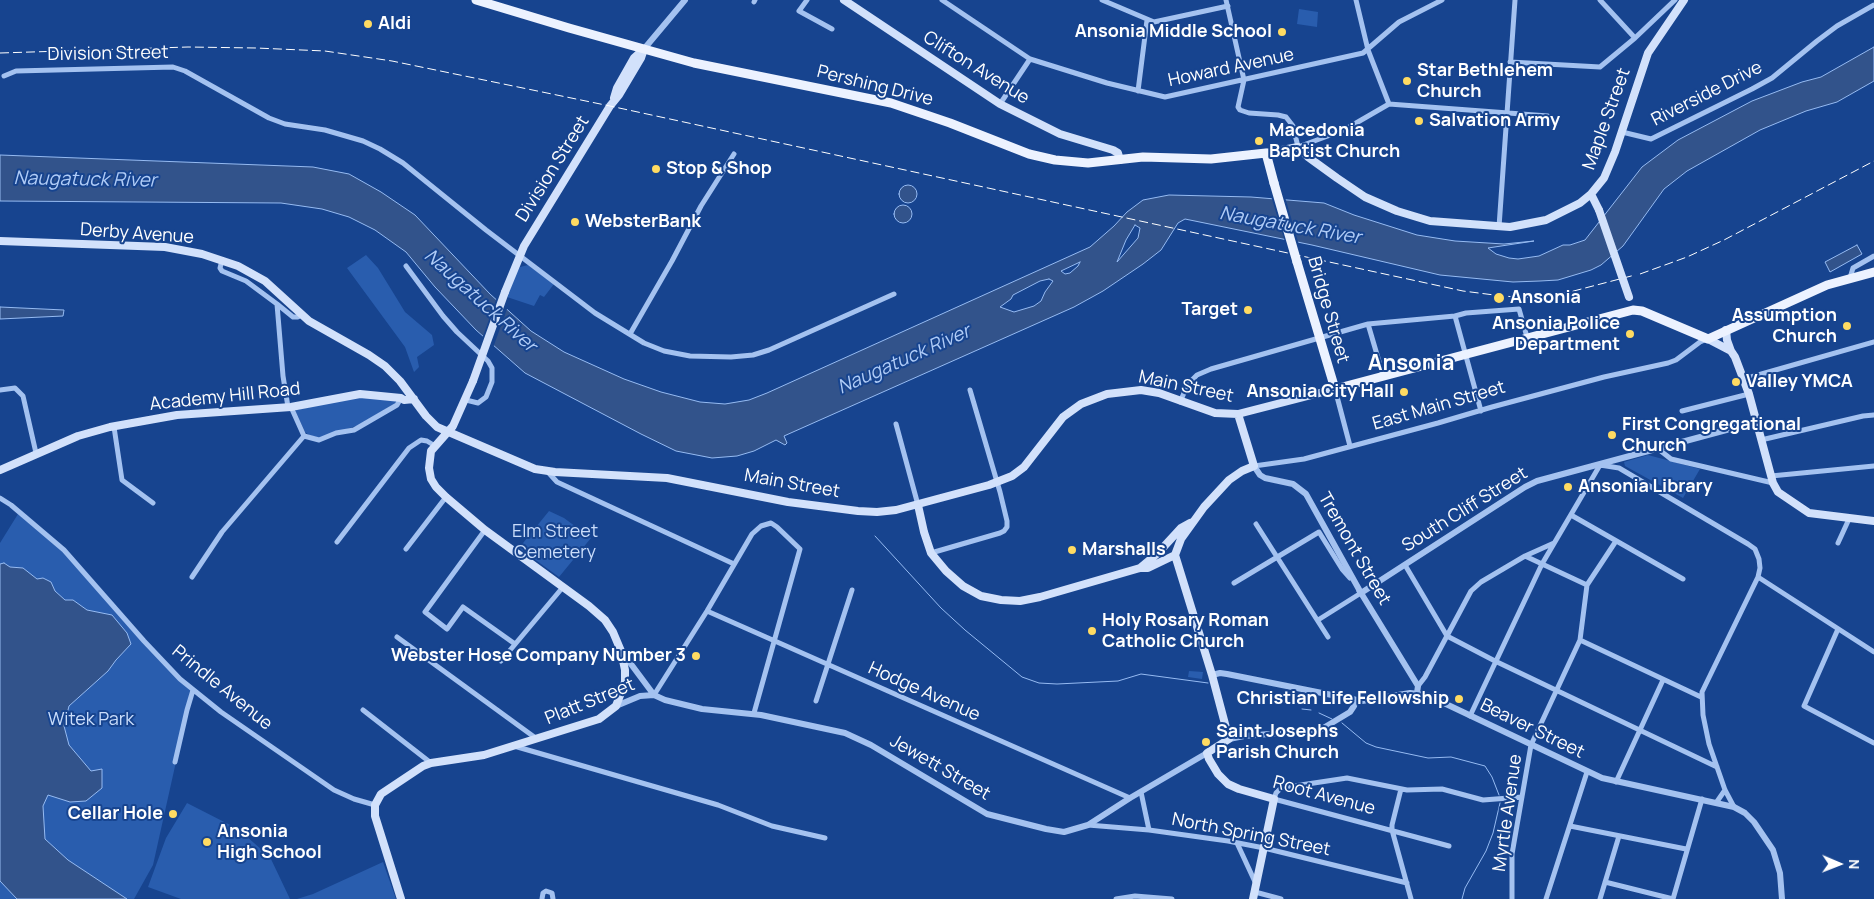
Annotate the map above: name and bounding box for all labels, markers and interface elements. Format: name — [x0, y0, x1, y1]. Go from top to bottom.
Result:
place label: Aldi — [378, 13, 411, 35]
marker: Aldi — [362, 18, 374, 30]
place label: Ansonia Middle School — [1075, 21, 1272, 43]
marker: Ansonia Middle School — [1276, 26, 1288, 38]
street label: Clifton Avenue — [919, 27, 1033, 109]
street label: Division Street — [47, 42, 169, 66]
street label: Howard Avenue — [1166, 44, 1296, 92]
street label: Riverside Drive — [1648, 57, 1766, 131]
place label: Star Bethlehem Church — [1417, 60, 1553, 102]
street label: Pershing Drive — [815, 61, 935, 111]
street label: Maple Street — [1579, 65, 1635, 173]
marker: Star Bethlehem Church — [1401, 75, 1413, 87]
place label: Salvation Army — [1429, 110, 1560, 132]
street label: Division Street — [512, 112, 594, 226]
marker: Salvation Army — [1413, 115, 1425, 127]
place label: Macedonia Baptist Church — [1269, 120, 1400, 162]
marker: Macedonia Baptist Church — [1253, 135, 1265, 147]
place label: Stop & Shop — [666, 158, 772, 180]
marker: Stop & Shop — [650, 163, 662, 175]
water label: Naugatuck River — [13, 167, 157, 193]
water label: Naugatuck River — [1218, 202, 1362, 250]
place label: WebsterBank — [585, 211, 701, 233]
marker: WebsterBank — [569, 216, 581, 228]
street label: Derby Avenue — [79, 219, 195, 249]
water label: Naugatuck River — [419, 245, 541, 357]
street label: Bridge Street — [1302, 254, 1354, 366]
place label: Ansonia — [1510, 287, 1581, 309]
marker: Ansonia — [1492, 291, 1506, 305]
place label: Target — [1181, 299, 1238, 321]
marker: Target — [1242, 304, 1254, 316]
place label: Assumption Church — [1732, 305, 1837, 348]
place label: Ansonia Police Department — [1492, 313, 1620, 356]
marker: Assumption Church — [1841, 320, 1853, 332]
water label: Naugatuck River — [834, 321, 974, 399]
marker: Ansonia Police Department — [1624, 328, 1636, 340]
district label: Ansonia — [1368, 351, 1454, 377]
street label: Main Street — [1137, 366, 1235, 408]
place label: Valley YMCA — [1746, 371, 1853, 393]
marker: Valley YMCA — [1730, 376, 1742, 388]
street label: East Main Street — [1370, 377, 1508, 435]
street label: Academy Hill Road — [149, 378, 301, 416]
place label: Ansonia City Hall — [1247, 381, 1394, 403]
marker: Ansonia City Hall — [1398, 386, 1410, 398]
place label: First Congregational Church — [1622, 414, 1801, 456]
marker: First Congregational Church — [1606, 429, 1618, 441]
street label: South Cliff Street — [1398, 463, 1532, 557]
street label: Main Street — [743, 465, 841, 503]
place label: Ansonia Library — [1578, 476, 1712, 498]
marker: Ansonia Library — [1562, 481, 1574, 493]
street label: Tremont Street — [1313, 489, 1395, 609]
park label: Elm Street Cemetery — [512, 521, 598, 564]
place label: Marshalls — [1082, 539, 1166, 561]
marker: Marshalls — [1066, 544, 1078, 556]
place label: Holy Rosary Roman Catholic Church — [1102, 610, 1269, 652]
marker: Holy Rosary Roman Catholic Church — [1086, 625, 1098, 637]
street label: Prindle Avenue — [167, 641, 277, 735]
place label: Webster Hose Company Number 3 — [391, 645, 686, 667]
marker: Webster Hose Company Number 3 — [690, 650, 702, 662]
street label: Hodge Avenue — [865, 658, 983, 726]
street label: Platt Street — [542, 674, 638, 730]
place label: Christian Life Fellowship — [1237, 688, 1449, 710]
marker: Christian Life Fellowship — [1453, 693, 1465, 705]
street label: Beaver Street — [1476, 694, 1588, 764]
park label: Witek Park — [48, 709, 134, 731]
place label: Saint Josephs Parish Church — [1216, 721, 1339, 764]
street label: Jewett Street — [886, 731, 994, 805]
marker: Saint Josephs Parish Church — [1200, 736, 1212, 748]
street label: Myrtle Avenue — [1489, 753, 1527, 873]
street label: Root Avenue — [1270, 772, 1378, 820]
place label: Cellar Hole — [68, 803, 163, 825]
marker: Cellar Hole — [167, 808, 179, 820]
street label: North Spring Street — [1170, 809, 1332, 861]
place label: Ansonia High School — [217, 821, 322, 864]
marker: Ansonia High School — [201, 836, 213, 848]
north arrow — [1814, 839, 1864, 889]
text: N — [1845, 859, 1864, 869]

